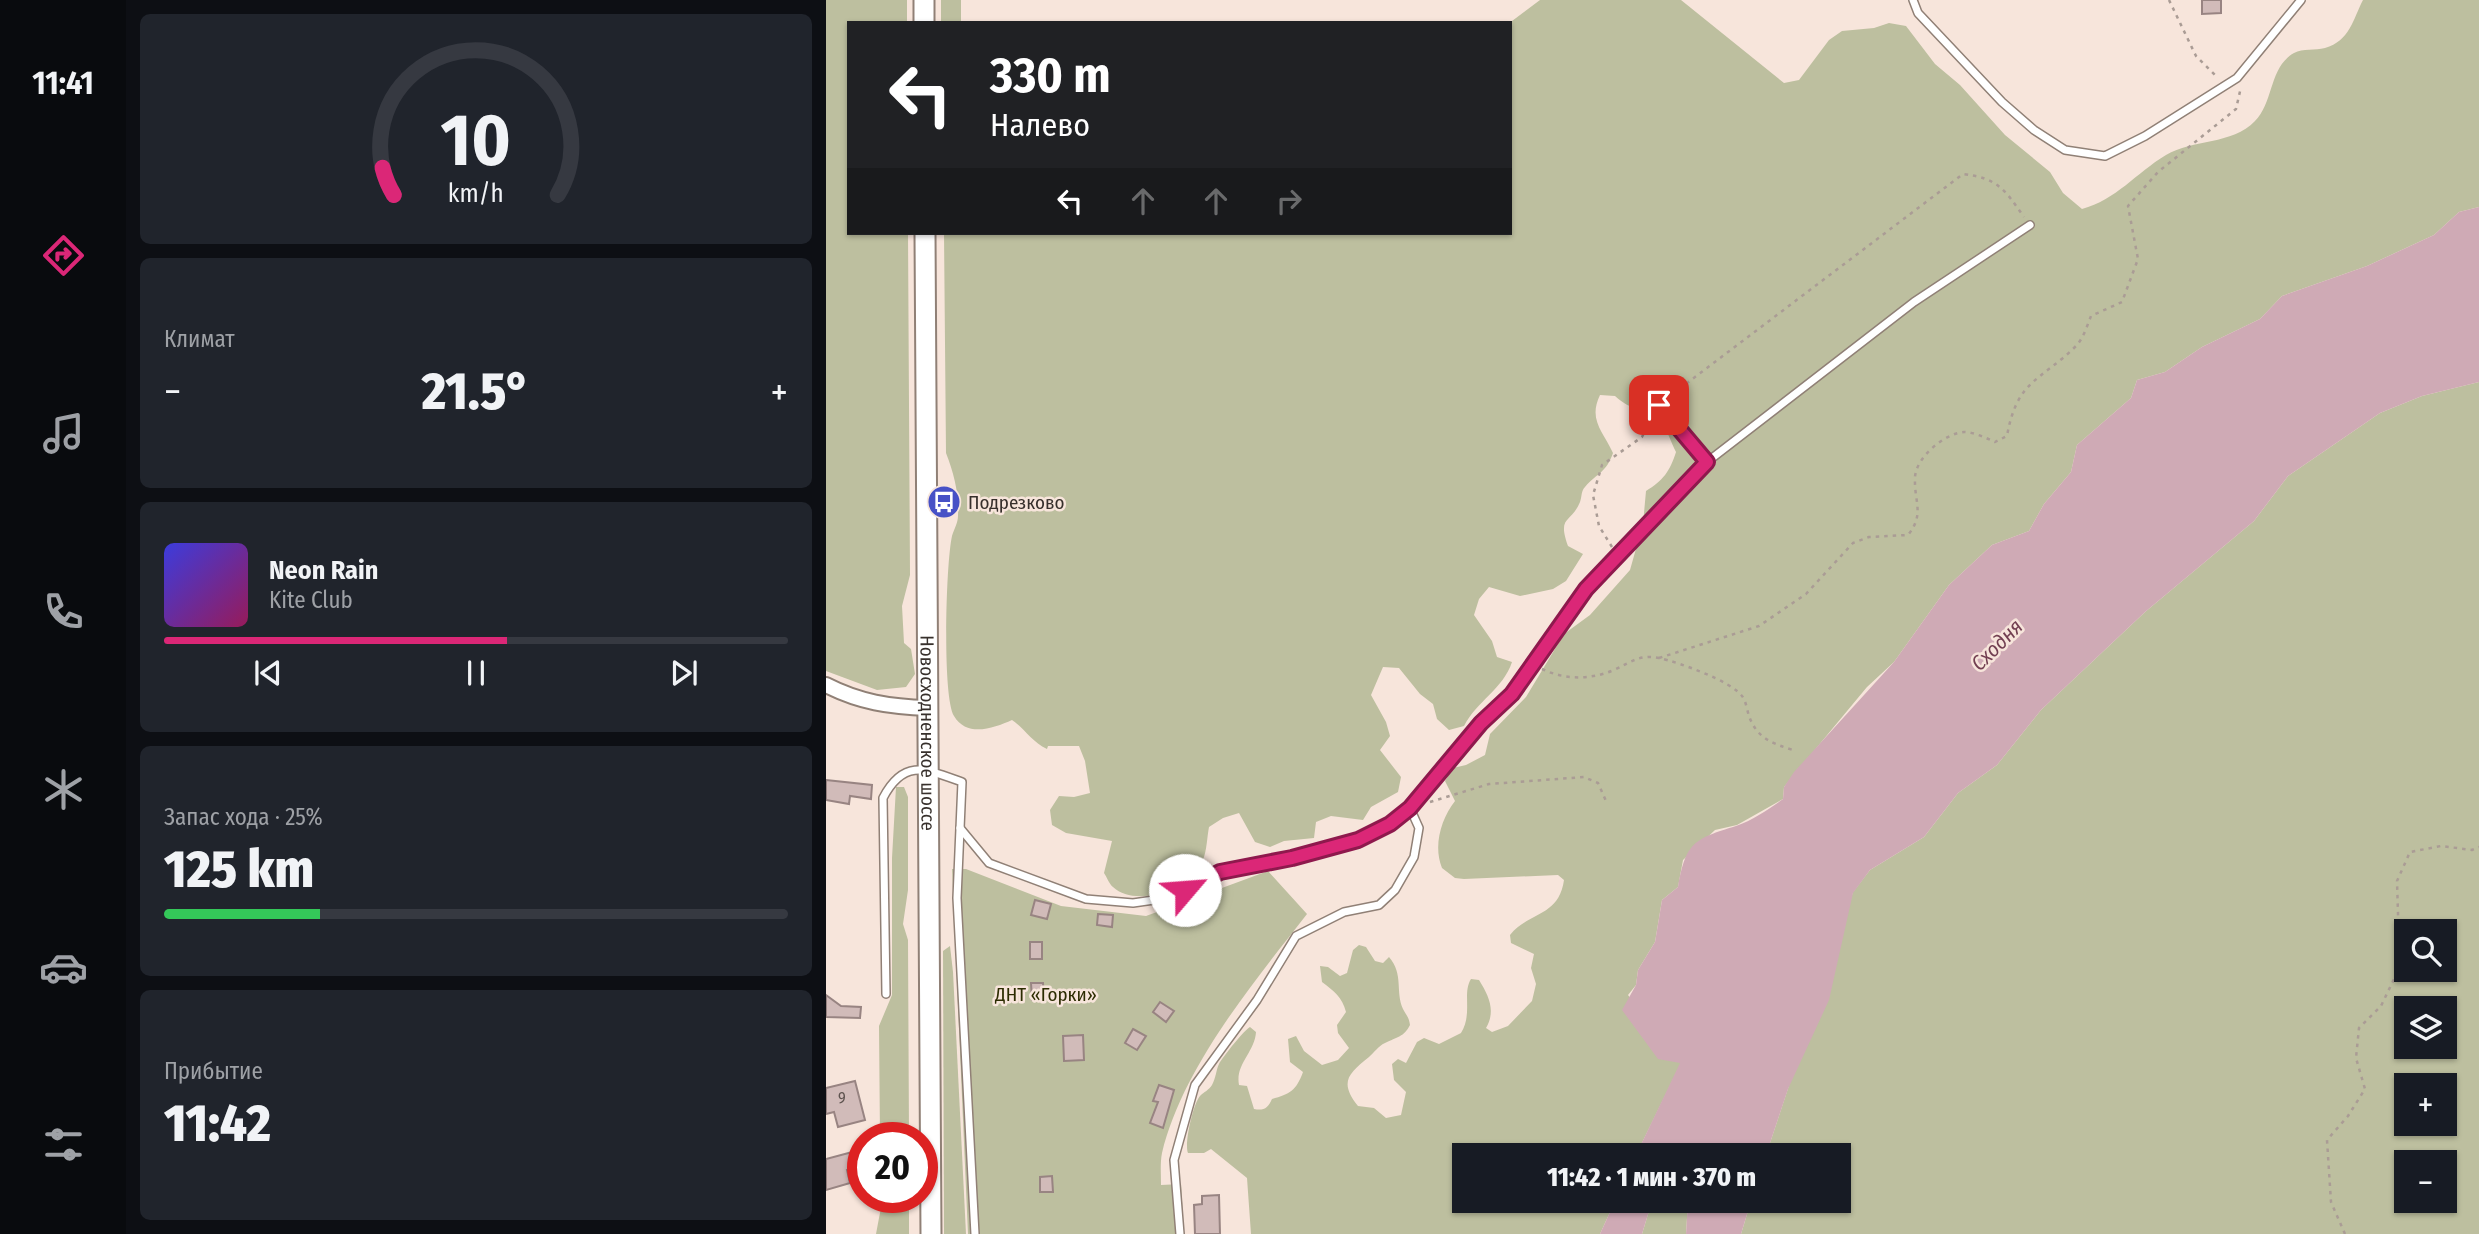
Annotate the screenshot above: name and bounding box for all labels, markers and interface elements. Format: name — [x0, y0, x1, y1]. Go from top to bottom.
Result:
text: 330 m — [990, 46, 1111, 105]
icon: left — [875, 49, 966, 140]
text: 11:41 — [32, 64, 94, 102]
text: 10 — [441, 97, 511, 184]
text: Налево — [990, 106, 1090, 144]
text: km/h — [448, 179, 504, 209]
icon: left — [1051, 182, 1089, 220]
icon: ahead — [1124, 182, 1162, 220]
icon: ahead — [1197, 182, 1235, 220]
icon: right — [1270, 182, 1308, 220]
icon: directions — [39, 231, 88, 280]
text: Климат — [164, 325, 235, 353]
text: 21.5° — [422, 360, 530, 423]
text: − — [164, 369, 181, 415]
text: + — [771, 369, 788, 415]
pin — [1629, 375, 1689, 435]
icon: arrive — [1640, 386, 1678, 424]
icon: music — [39, 409, 88, 458]
bus stop icon: Подрезково — [925, 483, 963, 521]
place label: Подрезково — [968, 491, 1065, 514]
text: Neon Rain — [269, 555, 378, 586]
text: Kite Club — [269, 586, 353, 614]
icon: phone — [39, 587, 88, 636]
water label: Сходня — [1966, 614, 2028, 676]
street label: Новосходненское шоссе — [915, 635, 940, 831]
icon: previous — [249, 654, 287, 692]
icon: pause — [457, 654, 495, 692]
icon: next — [665, 654, 703, 692]
icon: climate — [39, 765, 88, 814]
text: Запас хода · 25% — [164, 803, 323, 831]
text: 125 km — [164, 838, 314, 901]
position arrow — [1148, 853, 1222, 927]
map controls — [2394, 919, 2457, 1213]
button: search — [2394, 919, 2457, 982]
icon: car — [39, 943, 88, 992]
park label: ДНТ «Горки» — [994, 983, 1097, 1006]
button: layers — [2394, 996, 2457, 1059]
text: Прибытие — [164, 1057, 263, 1085]
button: + — [2394, 1073, 2457, 1136]
house number: 9 — [838, 1088, 846, 1107]
text: 11:42 — [164, 1092, 271, 1155]
icon: filters — [39, 1120, 88, 1169]
speed limit sign: 20 — [847, 1122, 938, 1213]
button: − — [2394, 1150, 2457, 1213]
text: 11:42 · 1 мин · 370 m — [1547, 1162, 1756, 1193]

